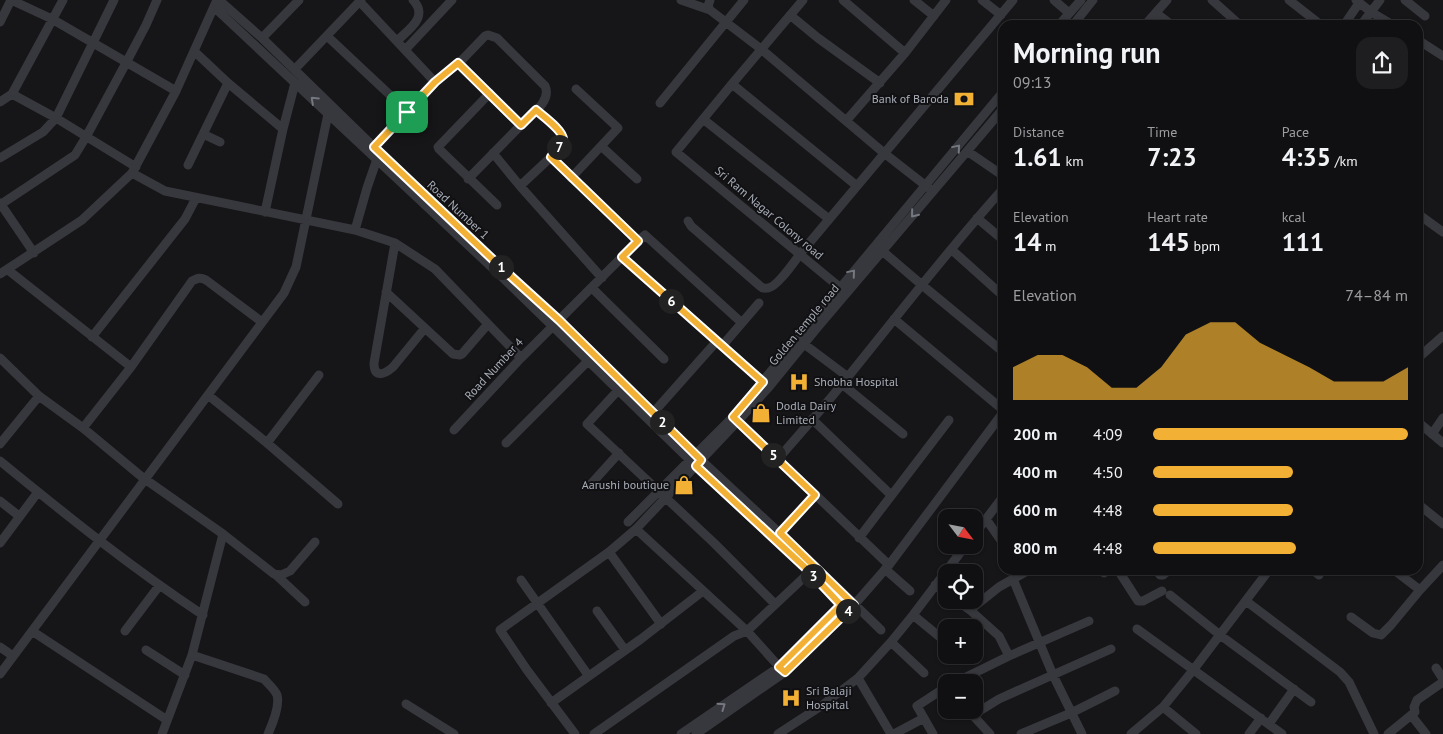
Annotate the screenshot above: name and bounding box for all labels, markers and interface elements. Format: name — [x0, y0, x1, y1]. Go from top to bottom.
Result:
text: Morning run — [1013, 34, 1161, 71]
button: share — [1356, 37, 1408, 89]
text: 09:13 — [1013, 72, 1051, 92]
bank icon: Bank of Baroda — [953, 88, 975, 110]
pin — [386, 91, 428, 133]
place label: Bank of Baroda — [872, 91, 949, 106]
one-way arrow — [310, 97, 319, 106]
icon: arrive — [393, 98, 421, 126]
text: Distance — [1013, 123, 1064, 141]
text: Time — [1147, 123, 1177, 141]
text: Pace — [1282, 123, 1309, 141]
pin: 7 — [546, 134, 572, 160]
text: 7 — [556, 138, 563, 156]
text: 1.61 — [1013, 141, 1062, 173]
text: 7:23 — [1147, 141, 1197, 173]
text: 4:35 — [1282, 141, 1331, 173]
one-way arrow — [951, 145, 959, 154]
text: km — [1062, 152, 1084, 170]
text: /km — [1331, 152, 1358, 170]
street label: Sri Ram Nagar Colony road — [712, 163, 827, 262]
street label: Road Number 1 — [424, 177, 492, 242]
one-way arrow — [911, 208, 920, 217]
text: Elevation — [1013, 208, 1069, 226]
text: Heart rate — [1147, 208, 1208, 226]
text: kcal — [1282, 208, 1306, 226]
text: 14 — [1013, 226, 1041, 258]
text: 145 — [1147, 226, 1190, 258]
text: 111 — [1282, 226, 1324, 258]
text: m — [1041, 237, 1056, 255]
text: bpm — [1190, 237, 1220, 255]
pin: 1 — [488, 254, 514, 280]
text: 1 — [498, 258, 505, 276]
one-way arrow — [847, 269, 856, 278]
street label: Golden temple road — [765, 281, 842, 368]
text: Elevation — [1013, 285, 1077, 305]
text: 74–84 m — [1345, 285, 1408, 305]
pin: 6 — [658, 288, 684, 314]
text: 6 — [668, 292, 675, 310]
street label: Road Number 4 — [461, 334, 526, 403]
hospital icon: Shobha Hospital — [788, 371, 810, 393]
place label: Shobha Hospital — [814, 374, 899, 389]
place label: Dodla Dairy Limited — [776, 398, 836, 427]
shop icon: Dodla Dairy Limited — [750, 402, 772, 424]
pin: 2 — [650, 410, 674, 434]
text: 2 — [659, 413, 666, 431]
text: 200 m — [1013, 424, 1057, 444]
text: 4:09 — [1093, 424, 1123, 444]
pin: 5 — [760, 442, 786, 468]
text: 5 — [770, 446, 777, 464]
text: 400 m — [1013, 462, 1057, 482]
text: 4:50 — [1093, 462, 1123, 482]
shop icon: Aarushi boutique — [673, 474, 695, 496]
place label: Aarushi boutique — [582, 477, 669, 492]
text: 600 m — [1013, 500, 1057, 520]
text: 4:48 — [1093, 500, 1123, 520]
north arrow — [938, 509, 982, 554]
map controls — [938, 509, 983, 719]
text: 800 m — [1013, 538, 1057, 558]
text: 4:48 — [1093, 538, 1123, 558]
pin: 3 — [800, 564, 826, 588]
button: locate — [938, 564, 983, 609]
text: 3 — [810, 567, 817, 585]
pin: 4 — [836, 598, 860, 624]
text: 4 — [845, 602, 852, 620]
button: + — [938, 619, 983, 664]
button: − — [938, 674, 983, 719]
place label: Sri Balaji Hospital — [806, 683, 852, 712]
hospital icon: Sri Balaji Hospital — [780, 687, 802, 709]
one-way arrow — [716, 703, 725, 712]

